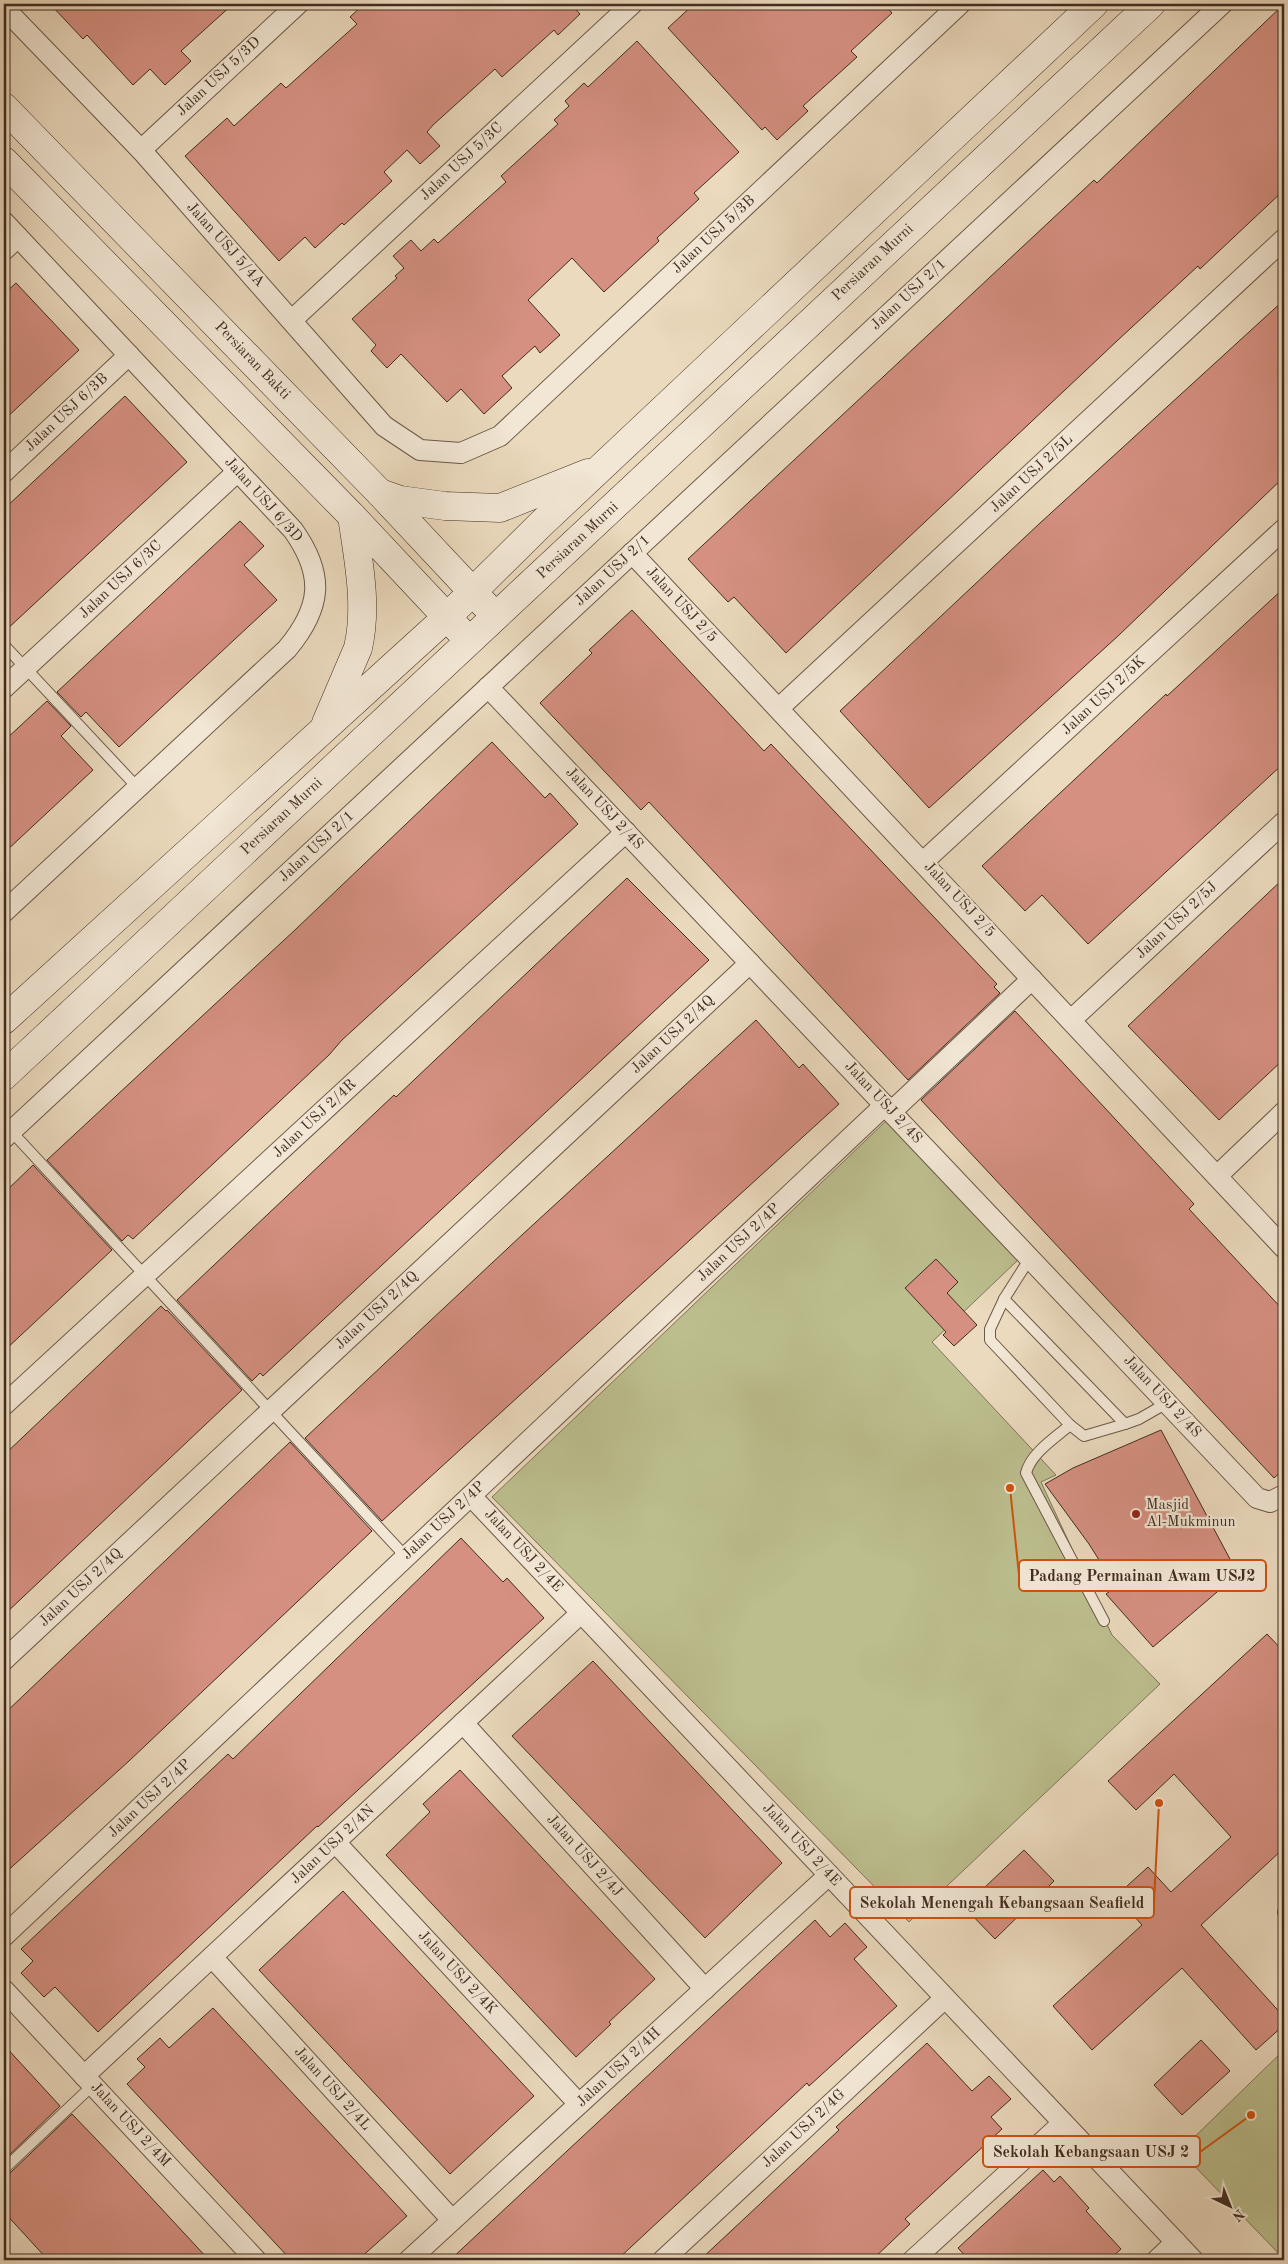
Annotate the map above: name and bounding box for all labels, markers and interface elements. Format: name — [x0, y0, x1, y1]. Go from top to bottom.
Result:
street label: Jalan USJ 5/3D — [174, 35, 264, 119]
street label: Jalan USJ 5/3C — [418, 120, 506, 204]
street label: Jalan USJ 5/3B — [670, 193, 758, 277]
street label: Jalan USJ 5/4A — [183, 200, 267, 291]
street label: Persiaran Murni — [829, 222, 917, 304]
street label: Jalan USJ 2/1 — [869, 257, 949, 333]
street label: Persiaran Bakti — [211, 319, 293, 403]
street label: Jalan USJ 6/3B — [23, 371, 111, 455]
street label: Jalan USJ 2/5L — [988, 432, 1076, 516]
street label: Jalan USJ 6/3D — [221, 455, 305, 545]
street label: Persiaran Murni — [534, 500, 622, 582]
street label: Jalan USJ 2/1 — [573, 533, 653, 609]
street label: Jalan USJ 6/3C — [77, 538, 165, 622]
street label: Jalan USJ 2/5 — [643, 565, 719, 645]
street label: Jalan USJ 2/5K — [1059, 654, 1149, 738]
street label: Jalan USJ 2/4S — [562, 765, 646, 853]
street label: Persiaran Murni — [238, 776, 326, 858]
street label: Jalan USJ 2/1 — [277, 809, 357, 885]
street label: Jalan USJ 2/5 — [921, 860, 997, 940]
street label: Jalan USJ 2/5J — [1134, 880, 1220, 962]
street label: Jalan USJ 2/4Q — [629, 993, 717, 1077]
street label: Jalan USJ 2/4S — [841, 1059, 925, 1147]
street label: Jalan USJ 2/4R — [271, 1077, 360, 1161]
street label: Jalan USJ 2/4P — [695, 1201, 783, 1285]
street label: Jalan USJ 2/4Q — [333, 1269, 421, 1353]
street label: Jalan USJ 2/4S — [1120, 1353, 1204, 1441]
street label: Jalan USJ 2/4P — [400, 1479, 488, 1563]
place label: Masjid Al-Mukminun — [1146, 1498, 1236, 1530]
street label: Jalan USJ 2/4E — [481, 1507, 565, 1595]
marker: Masjid Al-Mukminun — [1130, 1508, 1142, 1520]
street label: Jalan USJ 2/4Q — [37, 1546, 125, 1630]
callout: Padang Permainan Awam USJ2 — [1019, 1560, 1266, 1591]
text: Padang Permainan Awam USJ2 — [1028, 1569, 1256, 1585]
street label: Jalan USJ 2/4P — [106, 1757, 194, 1841]
street label: Jalan USJ 2/4E — [759, 1801, 843, 1889]
street label: Jalan USJ 2/4N — [288, 1802, 378, 1887]
street label: Jalan USJ 2/4J — [543, 1812, 625, 1900]
callout: Sekolah Menengah Kebangsaan Seafield — [850, 1887, 1154, 1918]
text: Sekolah Menengah Kebangsaan Seafield — [860, 1896, 1145, 1912]
street label: Jalan USJ 2/4K — [415, 1928, 499, 2018]
street label: Jalan USJ 2/4H — [574, 2025, 664, 2110]
street label: Jalan USJ 2/4L — [291, 2044, 373, 2134]
street label: Jalan USJ 2/4M — [87, 2080, 173, 2170]
street label: Jalan USJ 2/4G — [760, 2087, 849, 2171]
callout: Sekolah Kebangsaan USJ 2 — [983, 2136, 1200, 2167]
text: Sekolah Kebangsaan USJ 2 — [993, 2145, 1189, 2161]
north arrow — [1206, 2182, 1256, 2232]
text: N — [1229, 2206, 1247, 2224]

